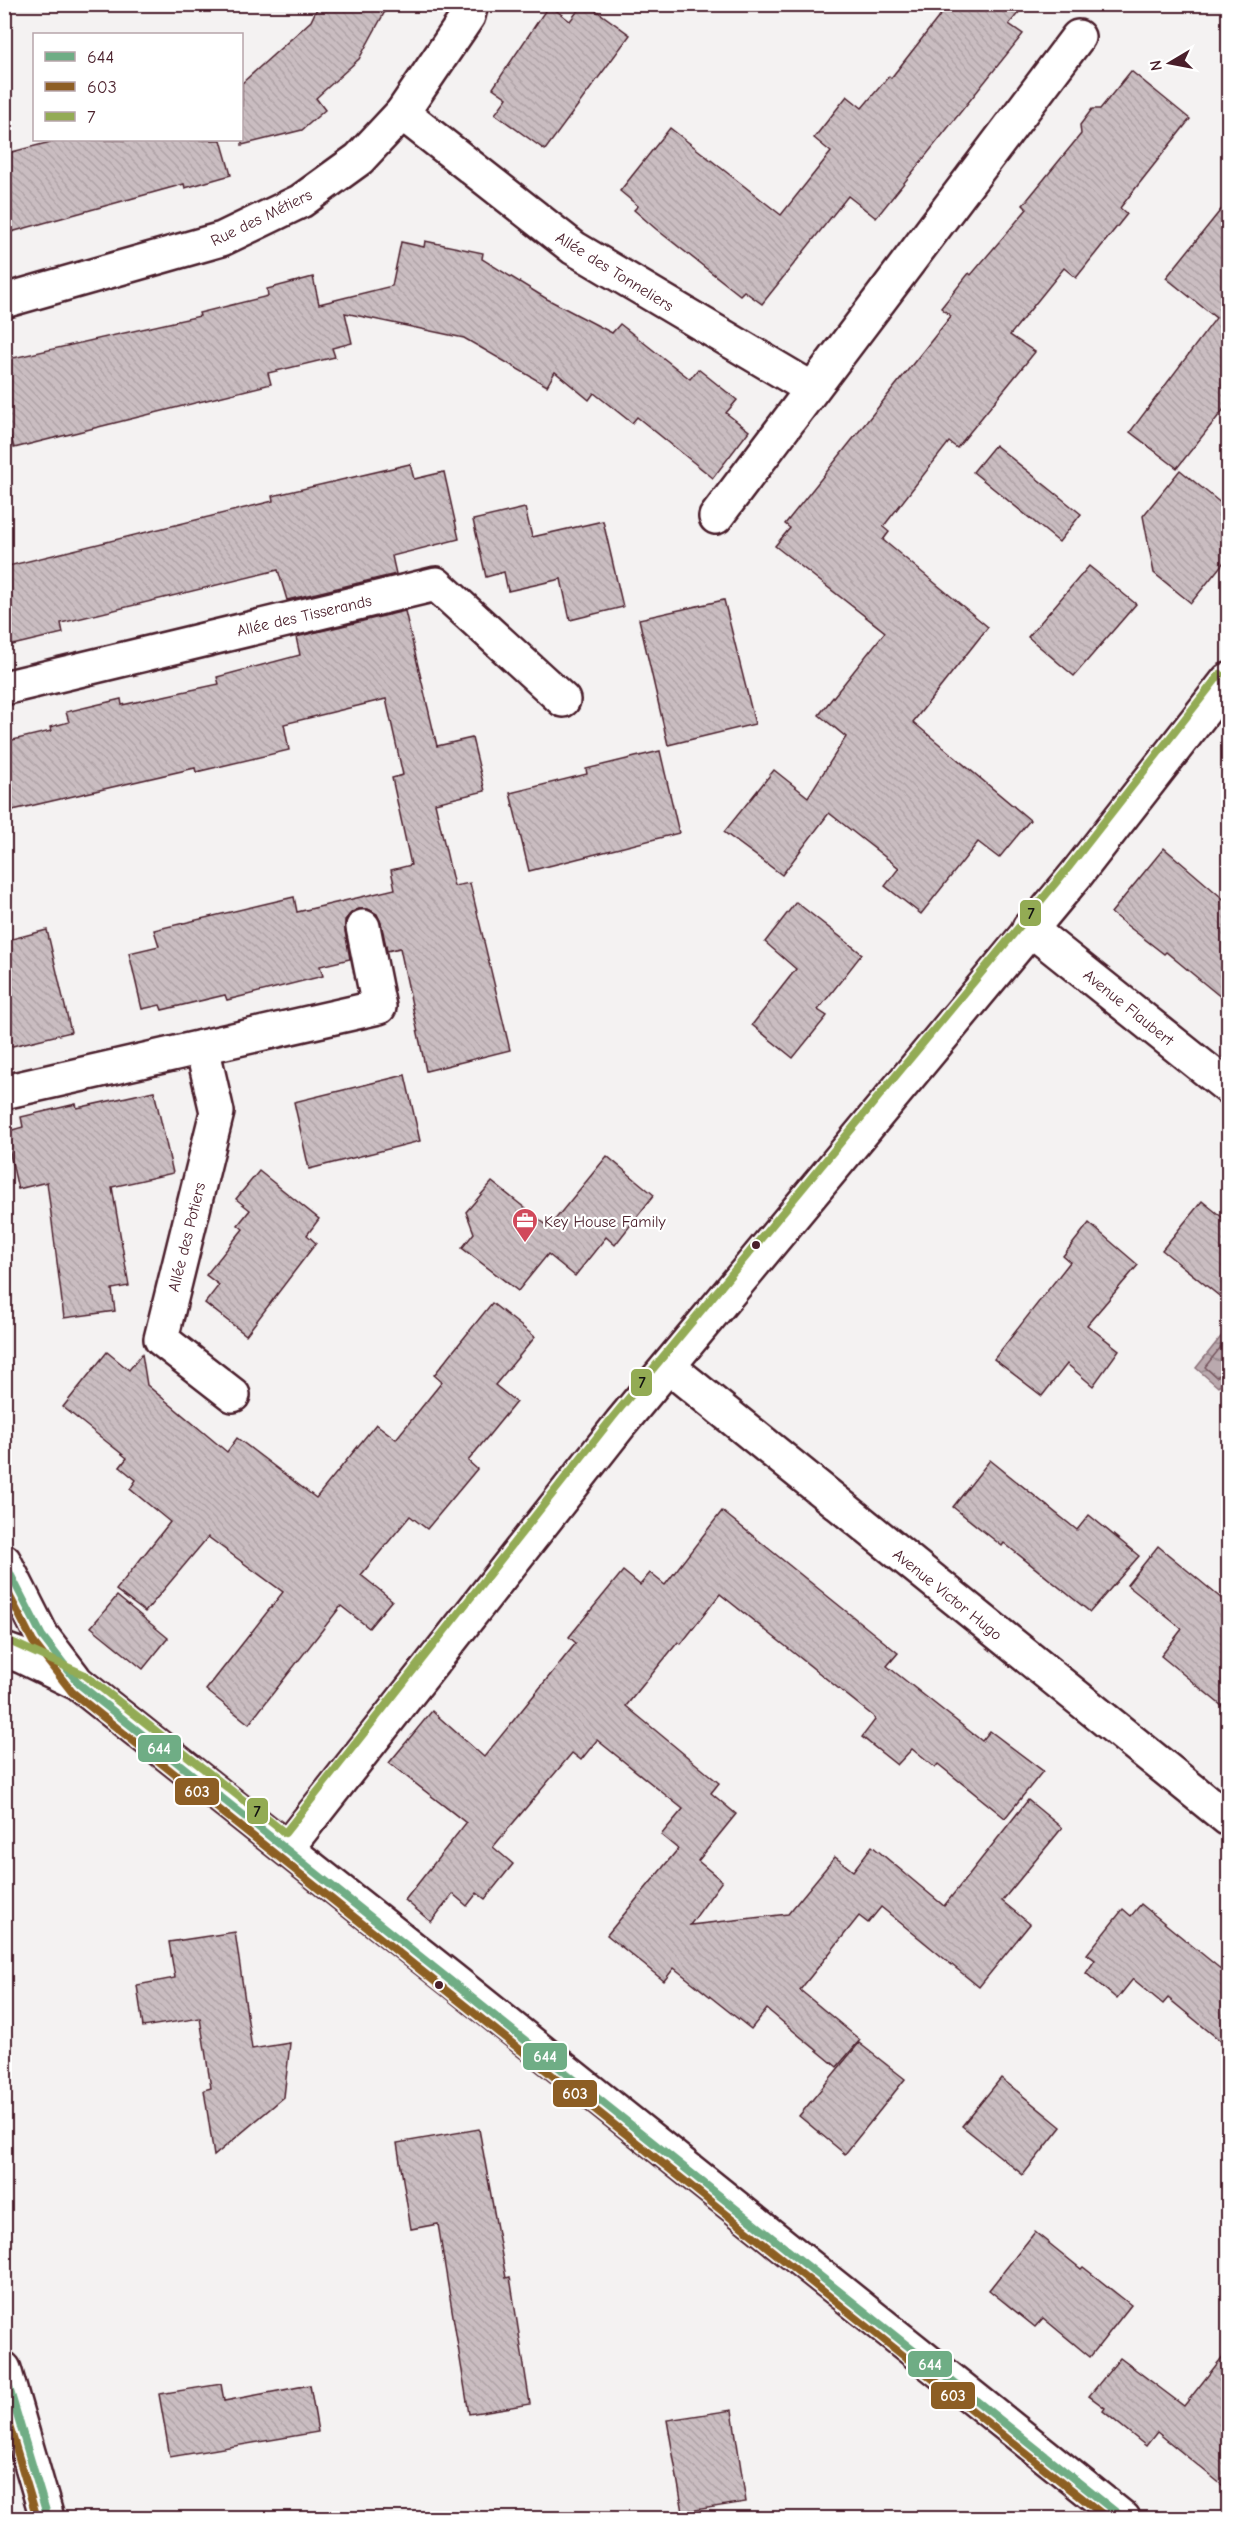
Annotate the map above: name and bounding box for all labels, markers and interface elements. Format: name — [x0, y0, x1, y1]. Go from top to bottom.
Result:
legend — [33, 33, 243, 141]
north arrow — [1140, 33, 1200, 93]
text: 644 — [87, 47, 114, 68]
text: N — [1146, 59, 1166, 72]
text: 603 — [87, 77, 117, 98]
text: 7 — [87, 107, 96, 128]
street label: Rue des Métiers — [208, 186, 315, 250]
street label: Allée des Tonneliers — [552, 228, 677, 316]
street label: Allée des Tisserands — [235, 592, 374, 640]
line badge: 7 — [1019, 899, 1042, 927]
text: 7 — [1027, 905, 1035, 923]
street label: Avenue Flaubert — [1080, 966, 1177, 1050]
street label: Allée des Potiers — [165, 1180, 209, 1294]
office icon: Key House Family — [510, 1206, 540, 1244]
place label: Key House Family — [544, 1213, 667, 1231]
unlabelled marker — [750, 1239, 762, 1251]
line badge: 7 — [630, 1368, 653, 1397]
text: 7 — [638, 1374, 646, 1392]
street label: Avenue Victor Hugo — [889, 1545, 1005, 1644]
line badge: 644 — [137, 1734, 182, 1763]
text: 644 — [147, 1740, 171, 1758]
line badge: 603 — [174, 1777, 220, 1806]
text: 603 — [184, 1783, 210, 1801]
line badge: 7 — [246, 1797, 269, 1825]
text: 7 — [253, 1803, 261, 1821]
unlabelled marker — [433, 1979, 445, 1991]
line badge: 644 — [522, 2042, 568, 2071]
text: 644 — [533, 2048, 557, 2066]
line badge: 603 — [552, 2079, 598, 2108]
text: 603 — [562, 2085, 588, 2103]
line badge: 644 — [907, 2350, 953, 2378]
text: 644 — [918, 2356, 942, 2374]
line badge: 603 — [930, 2381, 976, 2410]
text: 603 — [940, 2387, 966, 2405]

